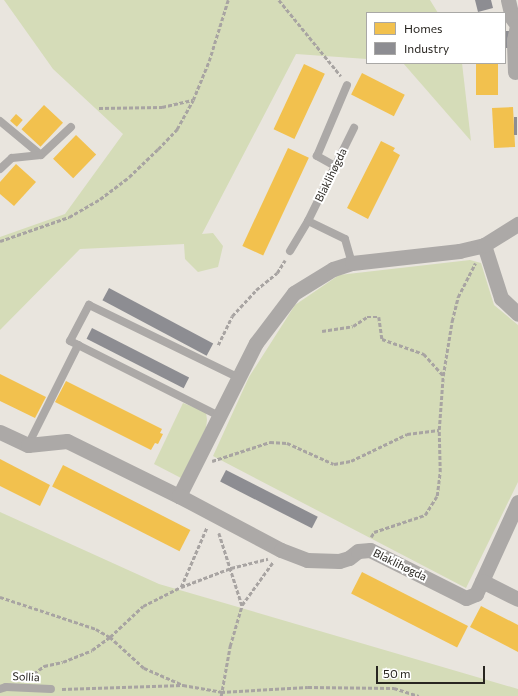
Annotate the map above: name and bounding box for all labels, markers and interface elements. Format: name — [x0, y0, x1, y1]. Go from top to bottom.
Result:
legend — [366, 12, 506, 64]
text: Homes — [404, 21, 442, 35]
text: Industry — [404, 41, 449, 55]
street label: Blaklihøgda — [312, 146, 350, 204]
street label: Blaklihøgda — [371, 546, 429, 584]
scale bar — [378, 658, 487, 684]
text: 50 m — [383, 666, 411, 680]
street label: Sollia — [12, 670, 40, 684]

